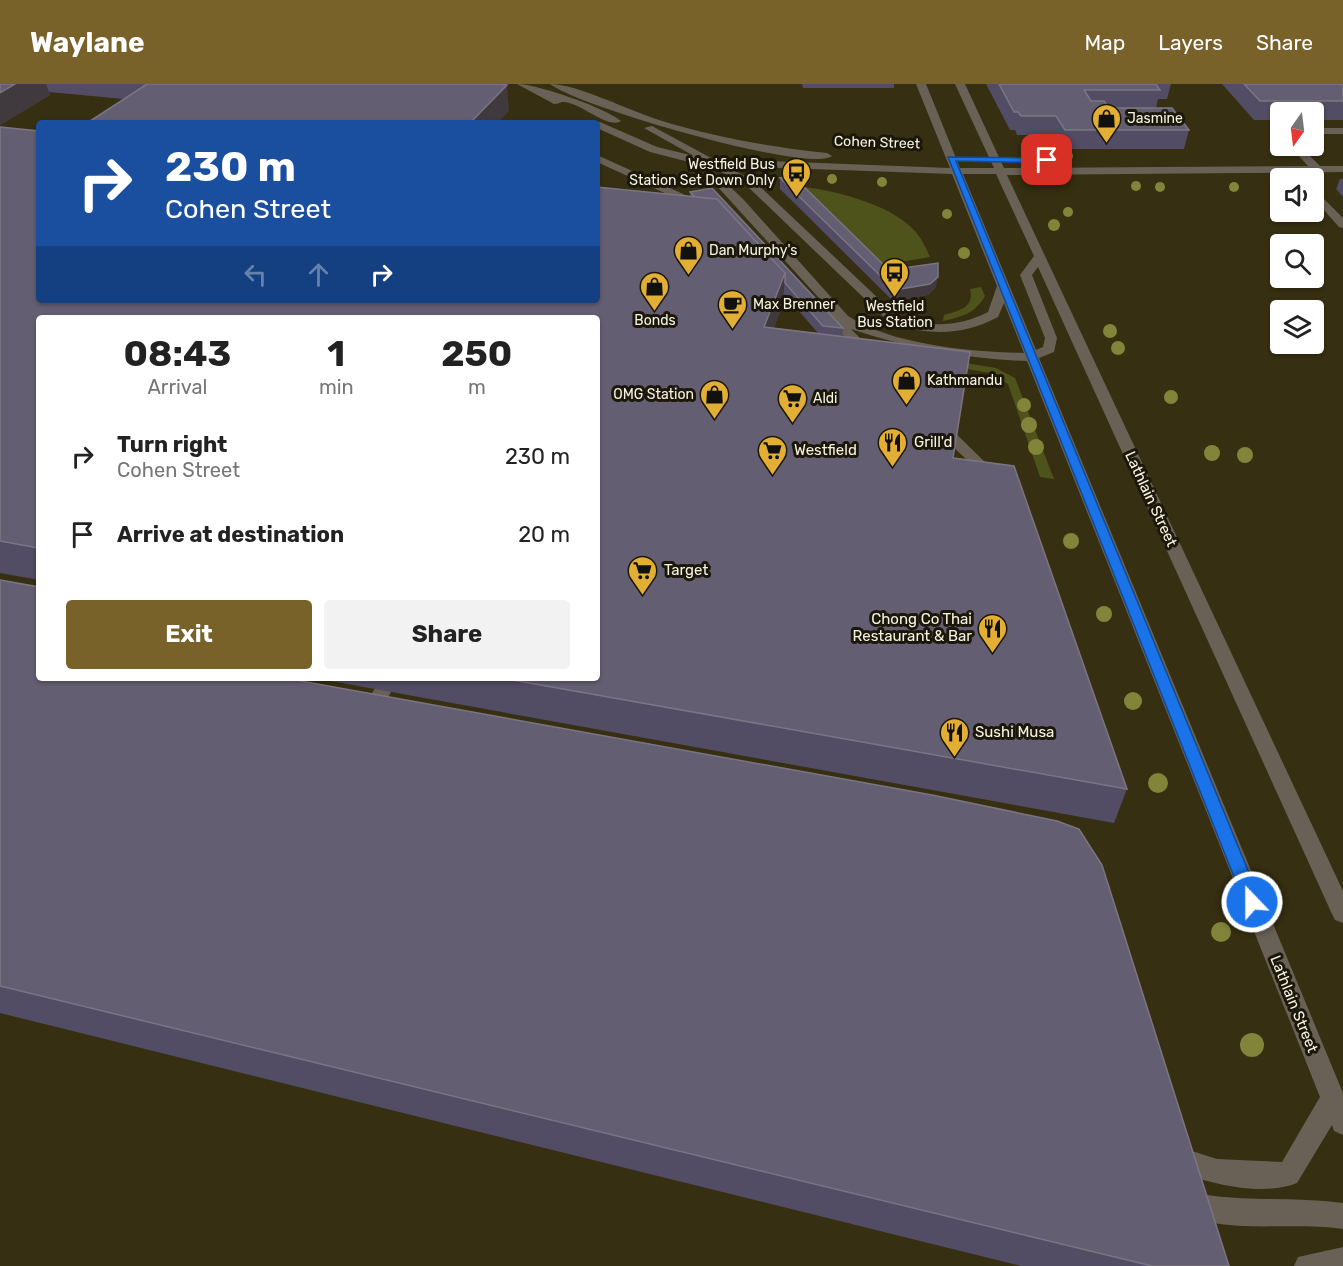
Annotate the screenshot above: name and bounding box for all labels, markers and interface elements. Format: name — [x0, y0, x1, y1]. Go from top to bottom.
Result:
text: Waylane — [30, 26, 145, 59]
text: Map — [1084, 30, 1125, 55]
text: Layers — [1158, 30, 1223, 55]
text: Share — [1256, 30, 1313, 55]
shop icon: Jasmine — [1090, 102, 1122, 144]
north arrow — [1270, 102, 1324, 156]
map controls — [1270, 102, 1324, 354]
place label: Jasmine — [1127, 110, 1183, 127]
street label: Cohen Street — [834, 133, 921, 153]
pin — [1021, 134, 1072, 185]
text: 230 m — [165, 142, 296, 192]
icon: arrive — [1030, 143, 1063, 176]
icon: right — [66, 144, 144, 222]
place label: Westfield Bus Station Set Down Only — [629, 156, 775, 189]
bus stop icon: Westfield Bus Station Set Down Only — [780, 156, 812, 198]
button: sound — [1270, 168, 1324, 222]
text: Cohen Street — [165, 193, 331, 225]
shop icon: Dan Murphy's — [672, 234, 704, 276]
button: search — [1270, 234, 1324, 288]
place label: Dan Murphy's — [709, 242, 797, 259]
bus stop icon: Westfield Bus Station — [879, 256, 911, 298]
icon: left — [239, 258, 272, 291]
icon: ahead — [302, 258, 335, 291]
icon: right — [365, 258, 398, 291]
shop icon: Bonds — [639, 270, 671, 312]
cafe icon: Max Brenner — [716, 288, 748, 330]
place label: Max Brenner — [753, 296, 836, 313]
place label: Westfield Bus Station — [857, 298, 933, 331]
button: layers — [1270, 300, 1324, 354]
place label: Bonds — [634, 312, 676, 329]
text: 08:43 — [124, 332, 231, 375]
text: 1 — [327, 332, 345, 375]
text: 250 — [441, 332, 512, 375]
shop icon: Kathmandu — [890, 364, 922, 406]
place label: Kathmandu — [927, 372, 1002, 389]
text: Arrival — [147, 375, 207, 399]
text: min — [319, 375, 354, 399]
text: m — [468, 375, 486, 399]
shop icon: OMG Station — [699, 378, 731, 420]
supermarket icon: Aldi — [776, 382, 808, 424]
place label: OMG Station — [613, 386, 694, 403]
place label: Aldi — [813, 390, 838, 407]
restaurant icon: Grill'd — [877, 426, 909, 468]
text: Turn right — [117, 431, 227, 458]
place label: Grill'd — [914, 433, 953, 451]
supermarket icon: Westfield — [757, 434, 789, 476]
icon: right — [66, 440, 99, 473]
place label: Westfield — [794, 441, 857, 459]
text: 230 m — [505, 443, 570, 470]
street label: Lathlain Street — [1121, 448, 1181, 550]
text: Cohen Street — [117, 458, 240, 482]
icon: arrive — [66, 518, 99, 551]
text: Arrive at destination — [117, 521, 344, 548]
text: 20 m — [518, 521, 570, 548]
supermarket icon: Target — [627, 554, 659, 596]
place label: Target — [664, 561, 708, 579]
button: Exit — [66, 600, 312, 669]
button: Share — [324, 600, 570, 669]
place label: Chong Co Thai Restaurant & Bar — [853, 610, 972, 645]
restaurant icon: Chong Co Thai Restaurant & Bar — [977, 612, 1009, 654]
restaurant icon: Sushi Musa — [938, 716, 970, 758]
place label: Sushi Musa — [975, 723, 1054, 741]
position arrow — [1220, 870, 1284, 934]
street label: Lathlain Street — [1266, 953, 1322, 1055]

